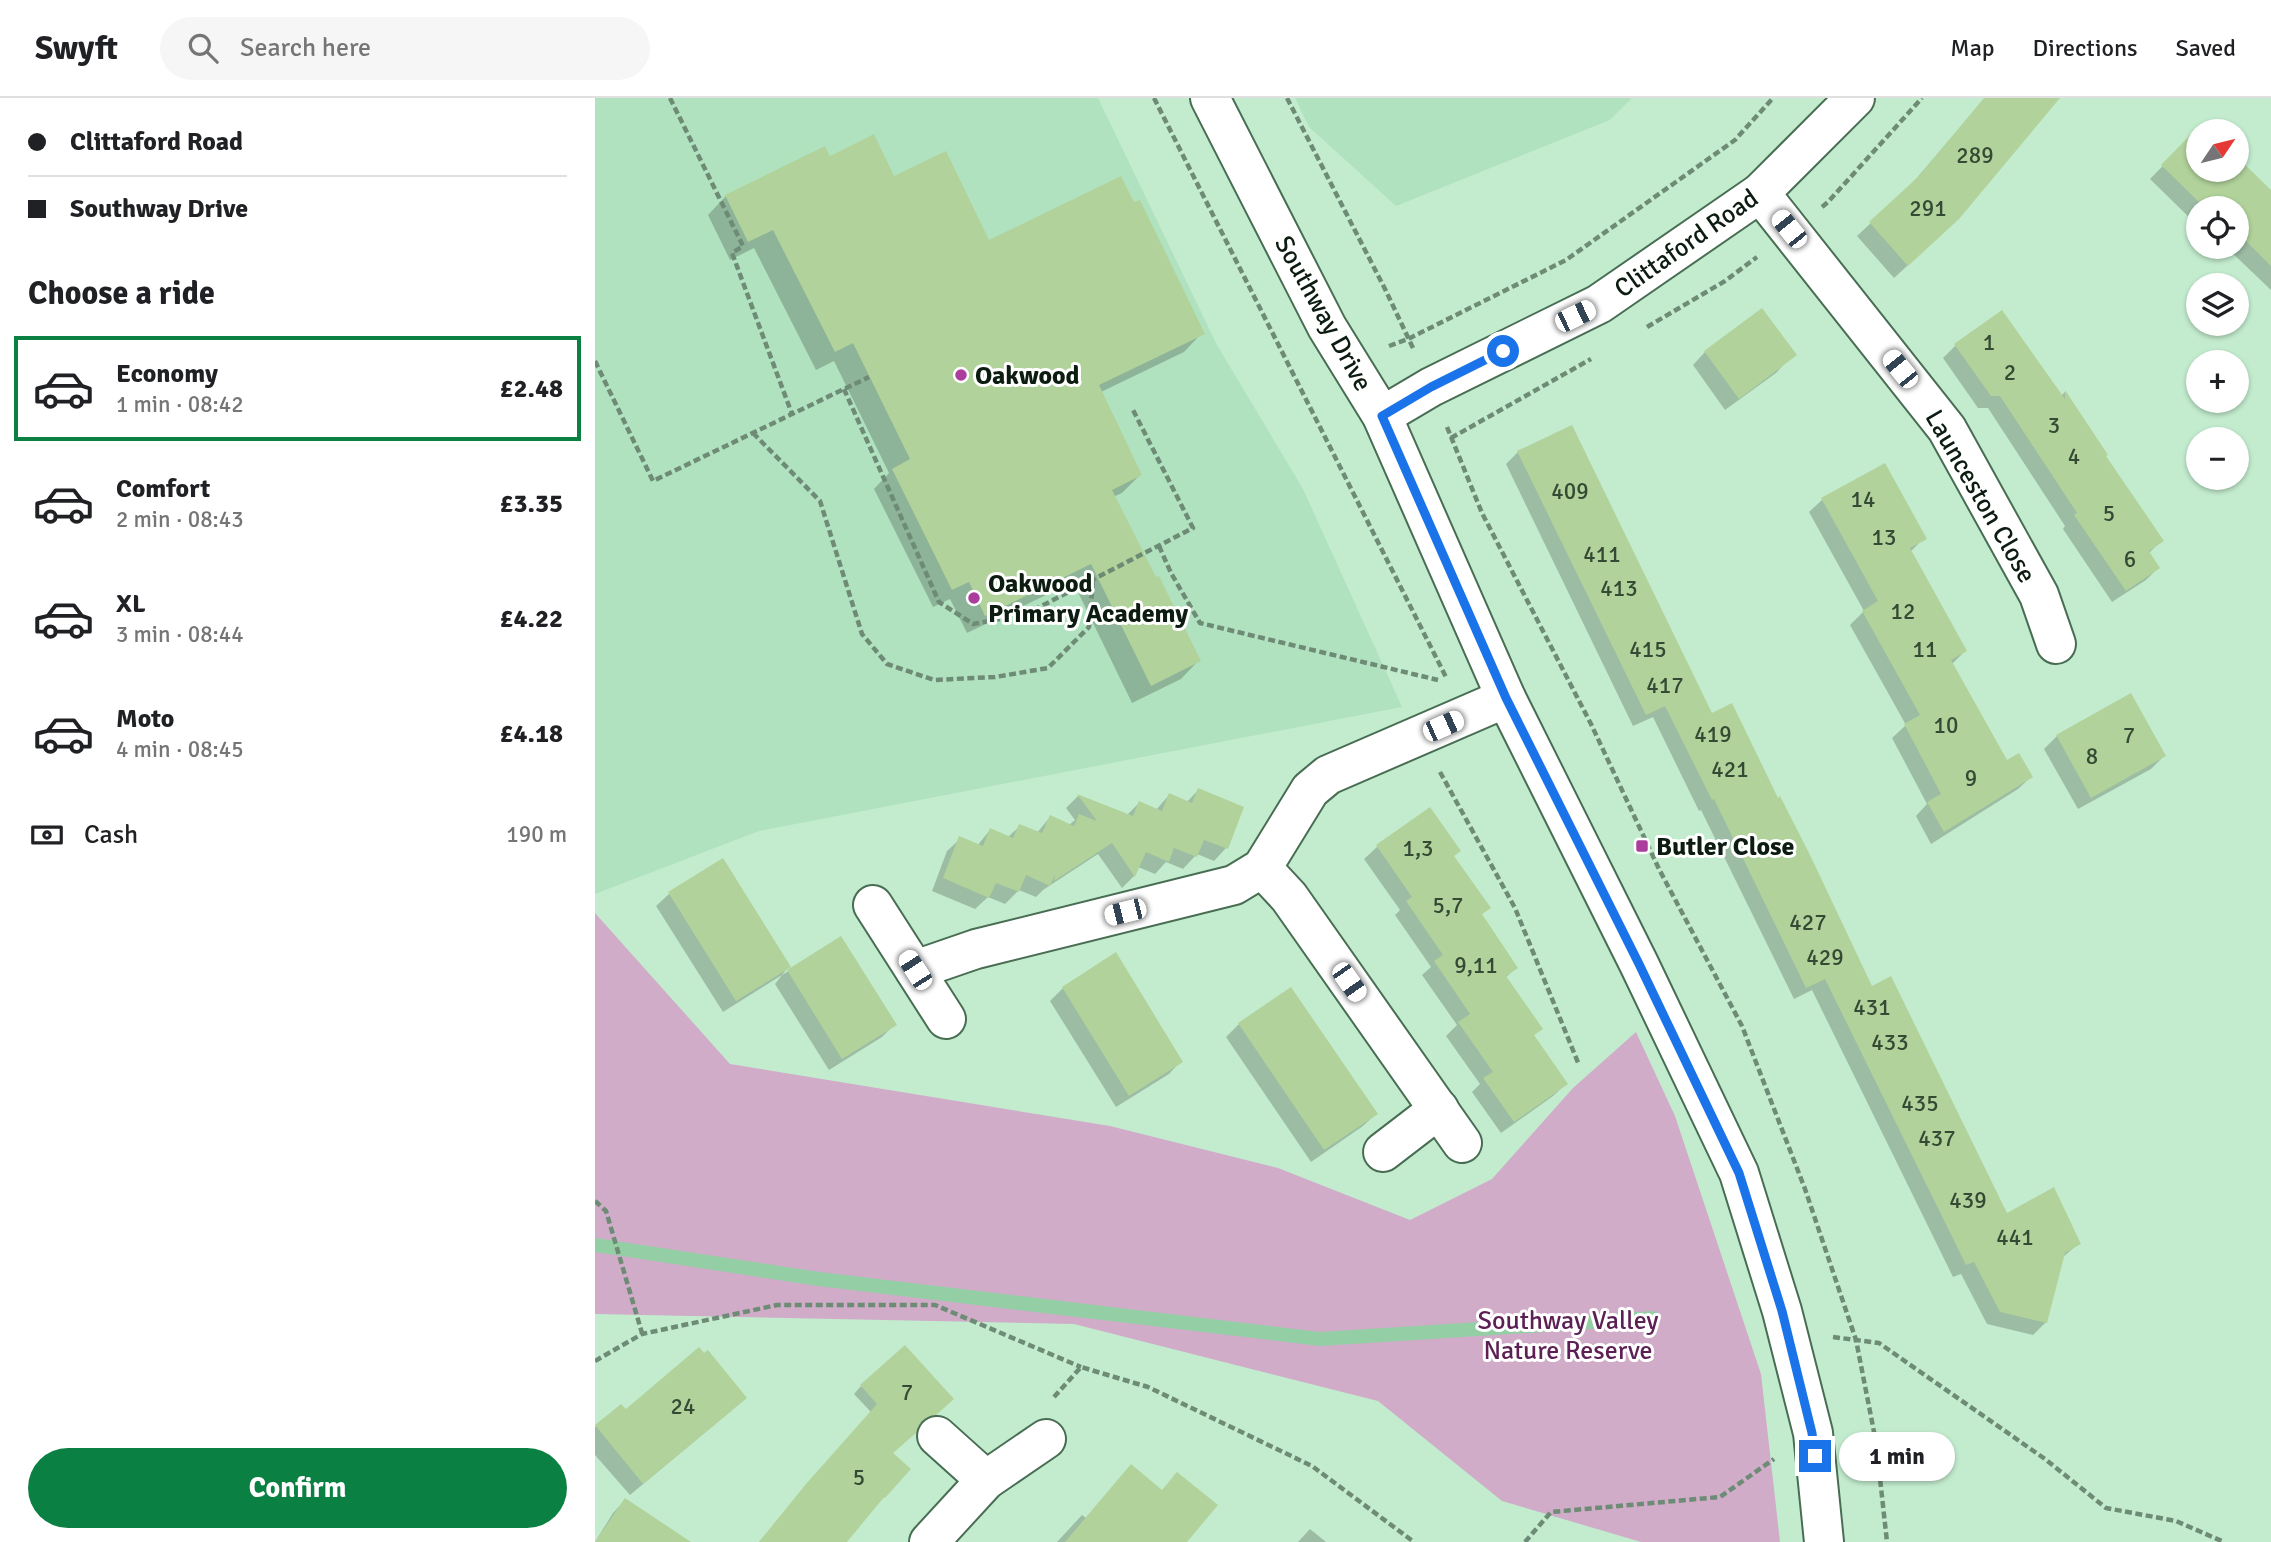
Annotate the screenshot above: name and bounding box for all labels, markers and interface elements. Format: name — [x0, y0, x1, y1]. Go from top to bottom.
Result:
search box — [160, 17, 650, 80]
text: Swyft — [35, 28, 118, 69]
icon: search — [184, 29, 222, 67]
text: Search here — [240, 32, 371, 64]
text: Map — [1950, 33, 1995, 63]
text: Directions — [2033, 33, 2138, 63]
text: Saved — [2176, 33, 2236, 63]
north arrow — [2186, 119, 2249, 182]
map controls — [2186, 119, 2249, 490]
text: Clittaford Road — [70, 126, 243, 158]
house number: 289 — [1956, 141, 1994, 170]
street label: Clittaford Road — [1609, 183, 1765, 305]
text: Southway Drive — [70, 193, 248, 225]
house number: 291 — [1909, 194, 1947, 223]
button: locate — [2186, 196, 2249, 259]
car — [1768, 206, 1811, 252]
street label: Southway Drive — [1267, 230, 1379, 397]
button: layers — [2186, 273, 2249, 336]
text: Choose a ride — [28, 274, 215, 313]
car — [1552, 297, 1599, 335]
house number: 1 — [1983, 328, 1995, 357]
route start — [1487, 335, 1519, 367]
car — [1879, 346, 1922, 392]
button: + — [2186, 350, 2249, 413]
icon: car — [32, 357, 95, 420]
text: Economy — [116, 358, 218, 390]
house number: 2 — [2004, 358, 2016, 387]
place label: Oakwood — [975, 360, 1080, 392]
marker: Oakwood — [953, 367, 969, 383]
text: £2.48 — [499, 373, 563, 405]
text: 1 min · 08:42 — [116, 390, 244, 419]
street label: Launceston Close — [1918, 404, 2043, 589]
house number: 3 — [2048, 411, 2060, 440]
button: − — [2186, 427, 2249, 490]
house number: 4 — [2068, 442, 2080, 471]
icon: car — [32, 472, 95, 535]
text: Comfort — [116, 473, 210, 505]
house number: 409 — [1551, 477, 1589, 506]
house number: 14 — [1851, 485, 1875, 514]
text: £3.35 — [499, 488, 563, 520]
house number: 5 — [2103, 499, 2115, 528]
text: 2 min · 08:43 — [116, 505, 244, 534]
house number: 13 — [1872, 523, 1896, 552]
house number: 411 — [1583, 540, 1621, 569]
house number: 6 — [2124, 545, 2136, 574]
place label: Oakwood Primary Academy — [988, 568, 1188, 630]
house number: 413 — [1600, 574, 1638, 603]
icon: car — [32, 587, 95, 650]
text: XL — [116, 588, 146, 620]
marker: Oakwood Primary Academy — [966, 590, 982, 606]
house number: 12 — [1891, 597, 1915, 626]
text: £4.22 — [499, 603, 563, 635]
text: 3 min · 08:44 — [116, 620, 244, 649]
house number: 415 — [1629, 635, 1667, 664]
house number: 11 — [1913, 635, 1937, 664]
house number: 417 — [1646, 671, 1684, 700]
icon: car — [32, 702, 95, 765]
text: Moto — [116, 703, 174, 735]
car — [1420, 708, 1467, 744]
house number: 10 — [1934, 711, 1958, 740]
text: £4.18 — [499, 718, 563, 750]
house number: 419 — [1694, 720, 1732, 749]
house number: 7 — [2123, 721, 2135, 750]
text: 4 min · 08:45 — [116, 735, 244, 764]
house number: 8 — [2086, 742, 2098, 771]
house number: 421 — [1711, 755, 1749, 784]
house number: 9 — [1965, 764, 1977, 793]
icon: cash — [28, 816, 66, 854]
text: Cash — [84, 819, 138, 851]
text: 190 m — [506, 820, 567, 849]
place label: Butler Close — [1656, 831, 1795, 863]
house number: 1,3 — [1402, 834, 1434, 863]
marker: Butler Close — [1634, 838, 1650, 854]
house number: 5,7 — [1432, 891, 1464, 920]
car — [1103, 897, 1148, 927]
house number: 427 — [1789, 908, 1827, 937]
house number: 429 — [1806, 943, 1844, 972]
car — [895, 947, 936, 993]
house number: 9,11 — [1454, 951, 1498, 980]
car — [1329, 959, 1370, 1005]
house number: 431 — [1853, 993, 1891, 1022]
house number: 433 — [1871, 1028, 1909, 1057]
house number: 435 — [1901, 1089, 1939, 1118]
house number: 437 — [1918, 1124, 1956, 1153]
house number: 439 — [1949, 1186, 1987, 1215]
house number: 441 — [1996, 1223, 2034, 1252]
park label: Southway Valley Nature Reserve — [1478, 1305, 1658, 1367]
house number: 7 — [901, 1378, 913, 1407]
house number: 24 — [671, 1392, 695, 1421]
callout: 1 min — [1839, 1432, 1955, 1480]
route end — [1799, 1440, 1831, 1472]
text: 1 min — [1869, 1442, 1925, 1471]
button: Confirm — [28, 1448, 567, 1528]
house number: 5 — [853, 1463, 865, 1492]

